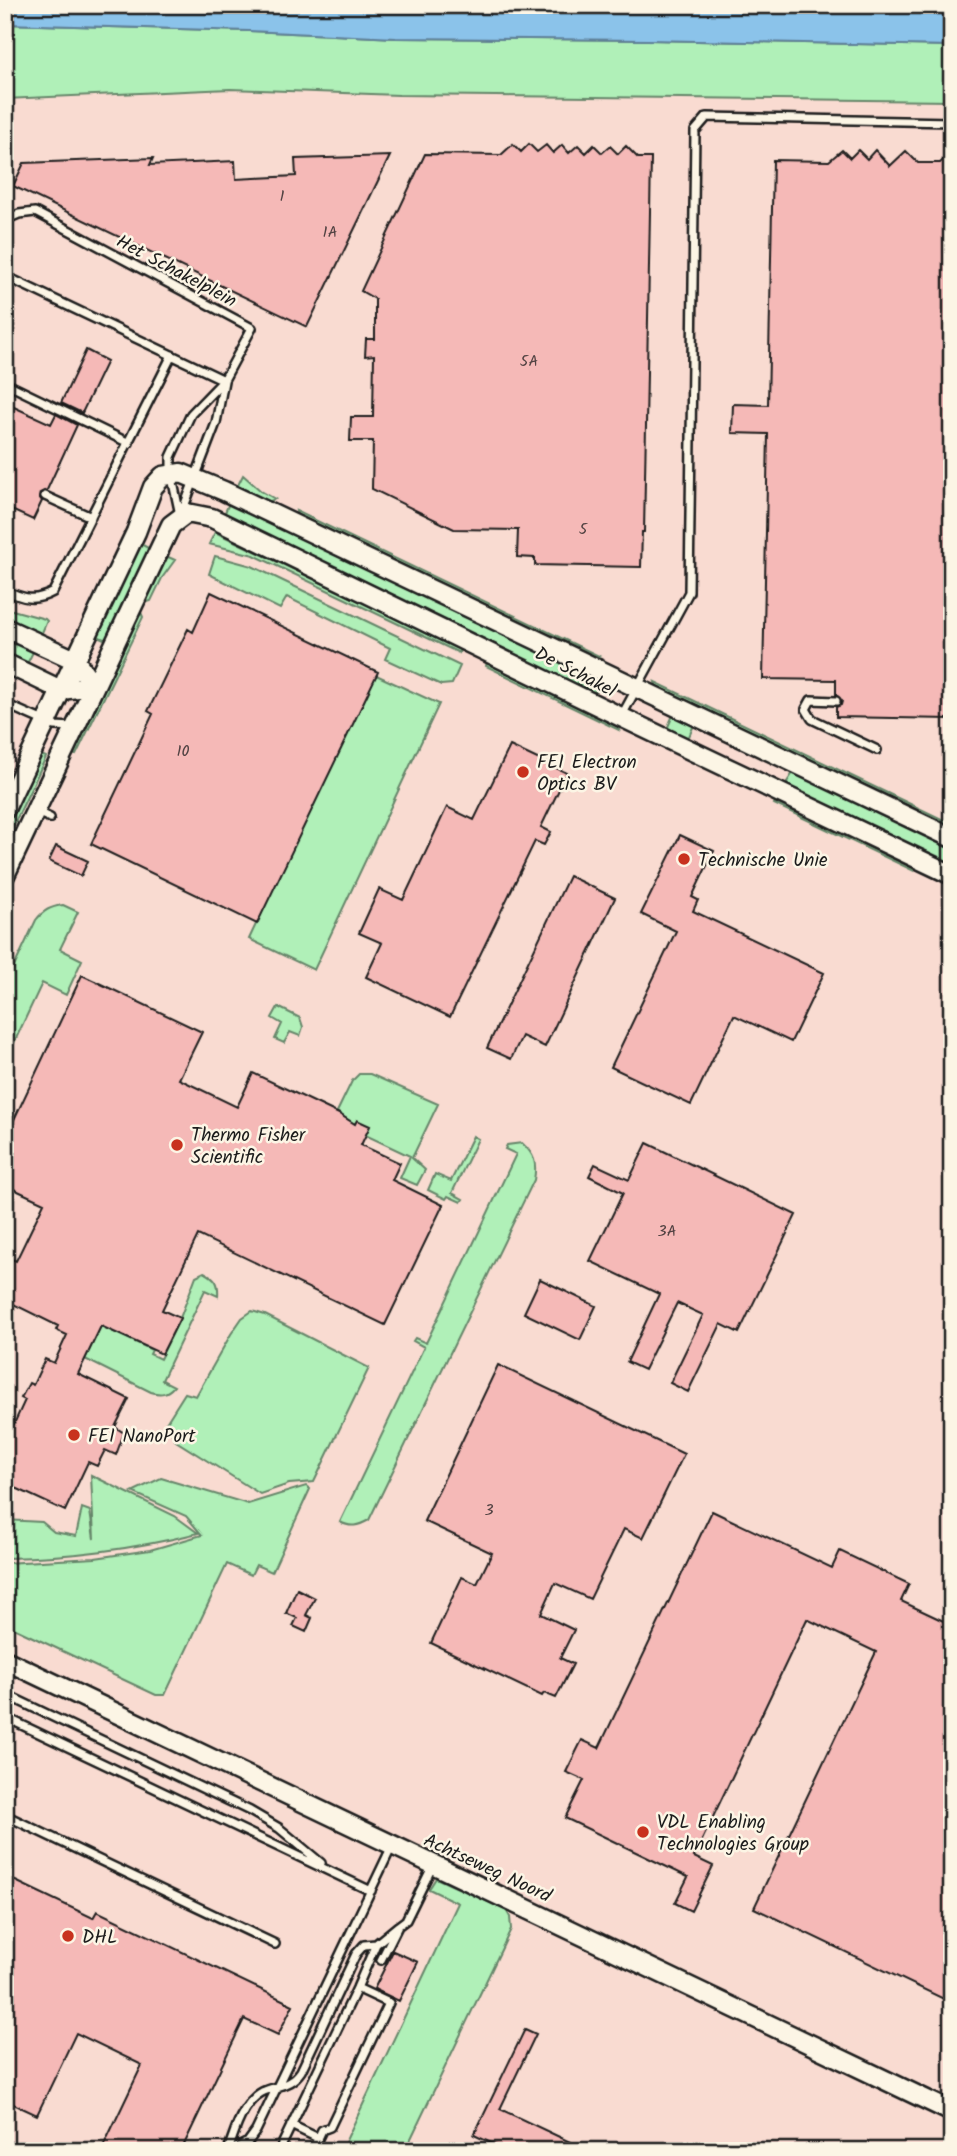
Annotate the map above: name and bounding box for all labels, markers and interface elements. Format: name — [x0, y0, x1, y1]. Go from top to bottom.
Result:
house number: 1 — [279, 184, 285, 209]
house number: 1A — [323, 220, 338, 245]
street label: Het Schakelplein — [110, 227, 242, 316]
house number: 5A — [520, 349, 538, 374]
house number: 5 — [579, 517, 589, 542]
street label: De Schakel — [529, 639, 621, 706]
house number: 10 — [176, 739, 190, 764]
place label: FEI Electron Optics BV — [537, 748, 637, 800]
marker: FEI Electron Optics BV — [515, 764, 531, 780]
place label: Technische Unie — [698, 846, 828, 876]
marker: Technische Unie — [676, 851, 692, 867]
place label: Thermo Fisher Scientific — [191, 1121, 307, 1173]
marker: Thermo Fisher Scientific — [169, 1137, 185, 1153]
house number: 3A — [658, 1219, 677, 1244]
place label: FEI NanoPort — [88, 1422, 196, 1452]
marker: FEI NanoPort — [66, 1427, 82, 1443]
house number: 3 — [484, 1498, 494, 1523]
place label: VDL Enabling Technologies Group — [657, 1808, 809, 1860]
marker: VDL Enabling Technologies Group — [635, 1824, 651, 1840]
street label: Achtseweg Noord — [418, 1826, 557, 1912]
place label: DHL — [82, 1923, 117, 1953]
marker: DHL — [60, 1928, 76, 1944]

